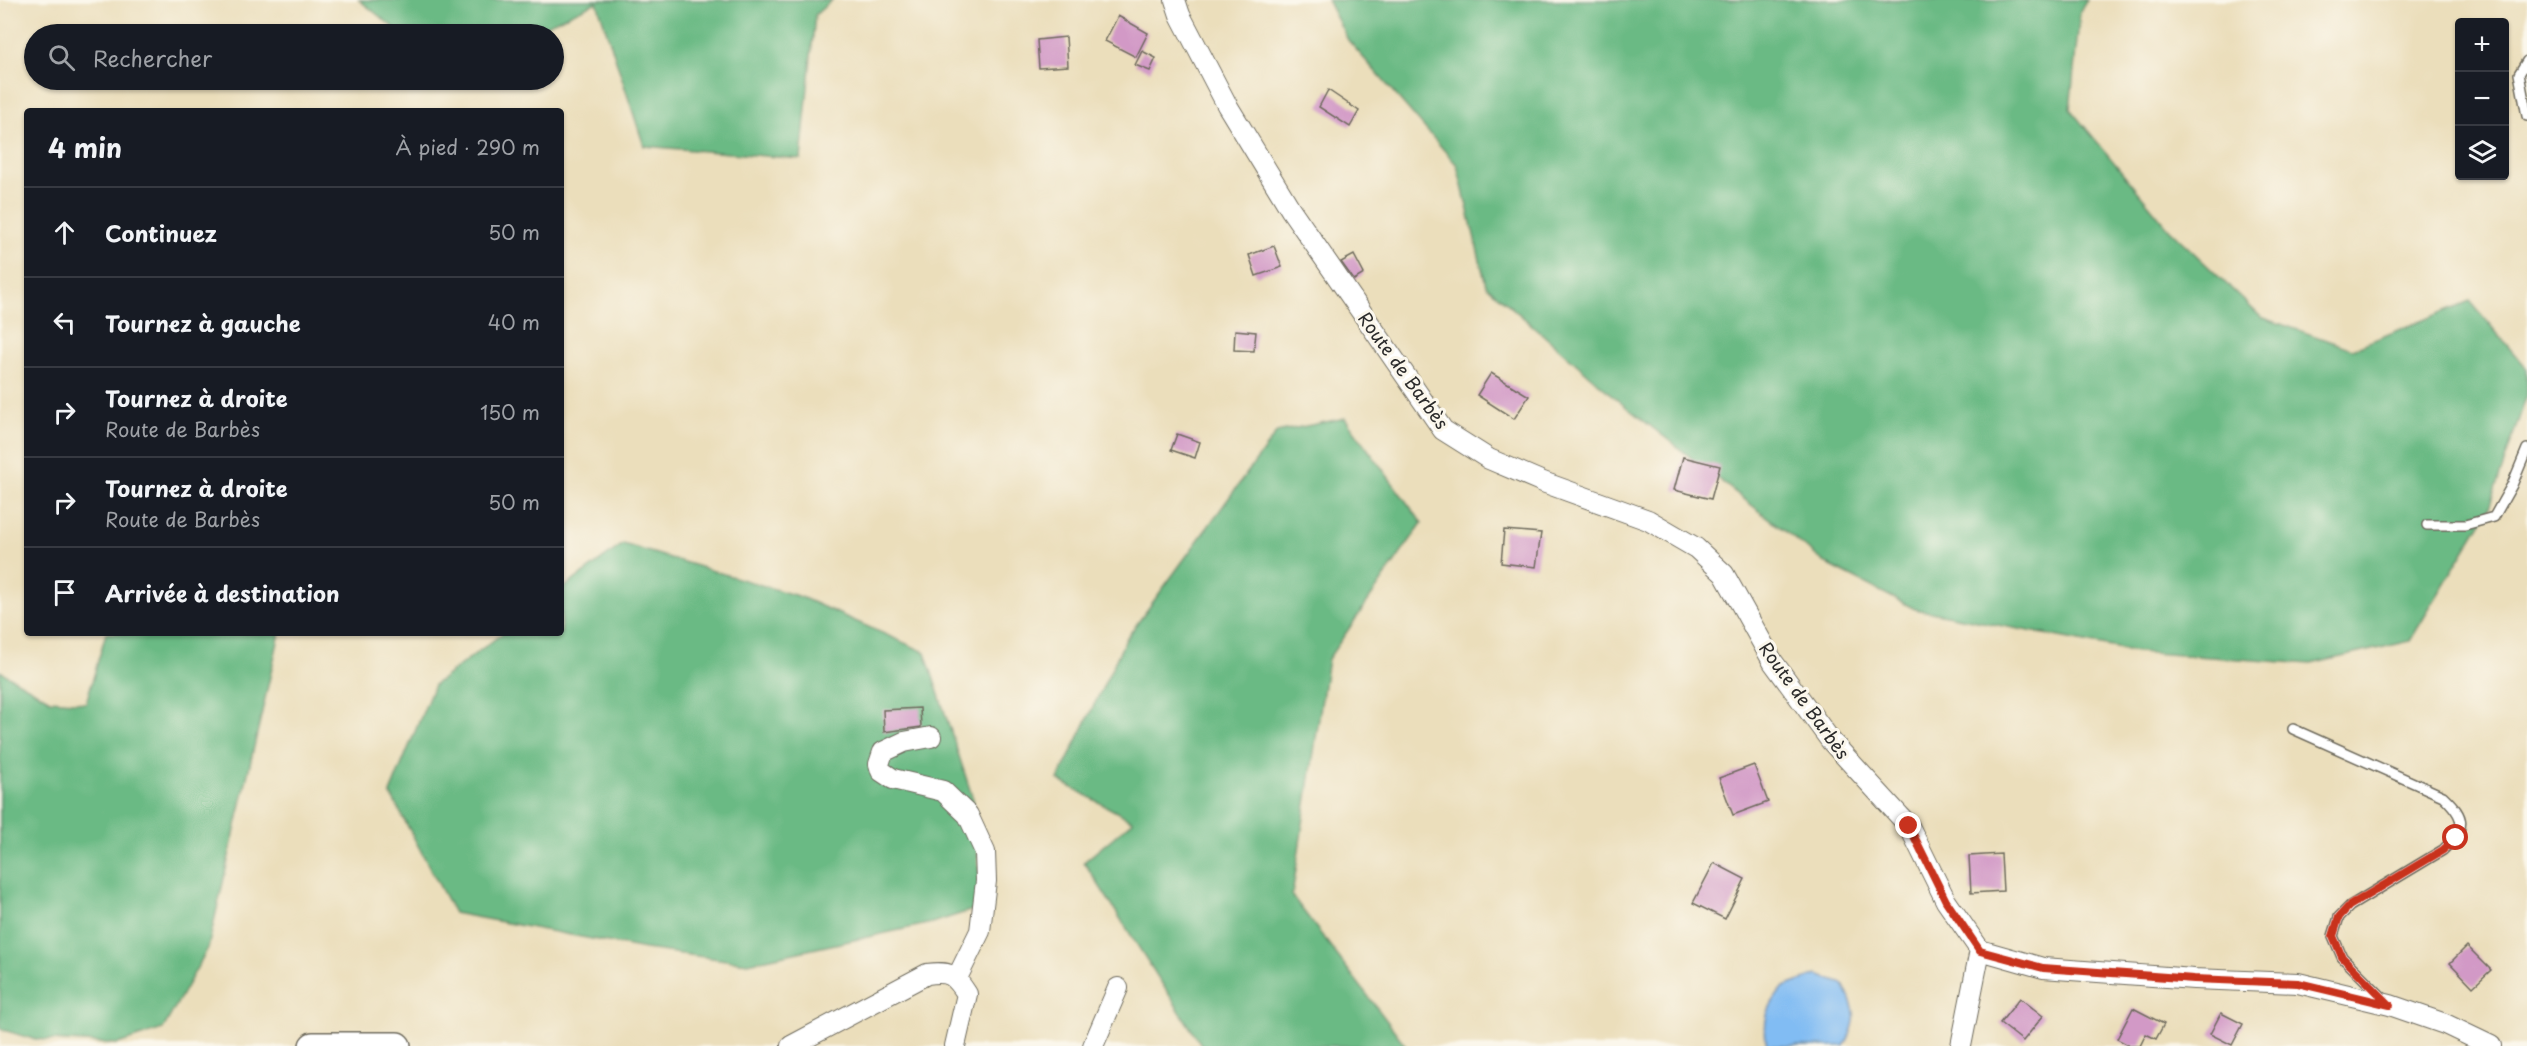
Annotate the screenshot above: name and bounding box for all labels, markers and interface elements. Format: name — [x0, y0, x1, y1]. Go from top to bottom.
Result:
map controls — [2455, 18, 2509, 180]
button: + — [2455, 18, 2509, 72]
search box — [24, 24, 564, 90]
icon: search — [45, 41, 78, 74]
text: Rechercher — [93, 41, 212, 74]
button: − — [2455, 72, 2509, 126]
button: layers — [2455, 126, 2509, 180]
text: 4 min — [48, 128, 122, 167]
text: À pied · 290 m — [396, 132, 540, 162]
icon: ahead — [48, 216, 81, 249]
text: Continuez — [105, 216, 217, 249]
text: 50 m — [488, 217, 540, 247]
icon: left — [48, 306, 81, 339]
text: Tournez à gauche — [105, 306, 301, 339]
street label: Route de Barbès — [1352, 306, 1456, 434]
text: 40 m — [488, 307, 540, 337]
text: Tournez à droite — [105, 381, 288, 414]
icon: right — [48, 396, 81, 429]
text: 150 m — [480, 397, 540, 427]
text: Route de Barbès — [105, 414, 260, 444]
text: Tournez à droite — [105, 471, 288, 504]
icon: right — [48, 486, 81, 519]
text: 50 m — [488, 487, 540, 517]
text: Route de Barbès — [105, 504, 260, 534]
icon: arrive — [48, 576, 81, 609]
text: Arrivée à destination — [105, 576, 339, 609]
street label: Route de Barbès — [1753, 636, 1857, 764]
route end — [1895, 812, 1921, 838]
route start — [2442, 824, 2468, 850]

